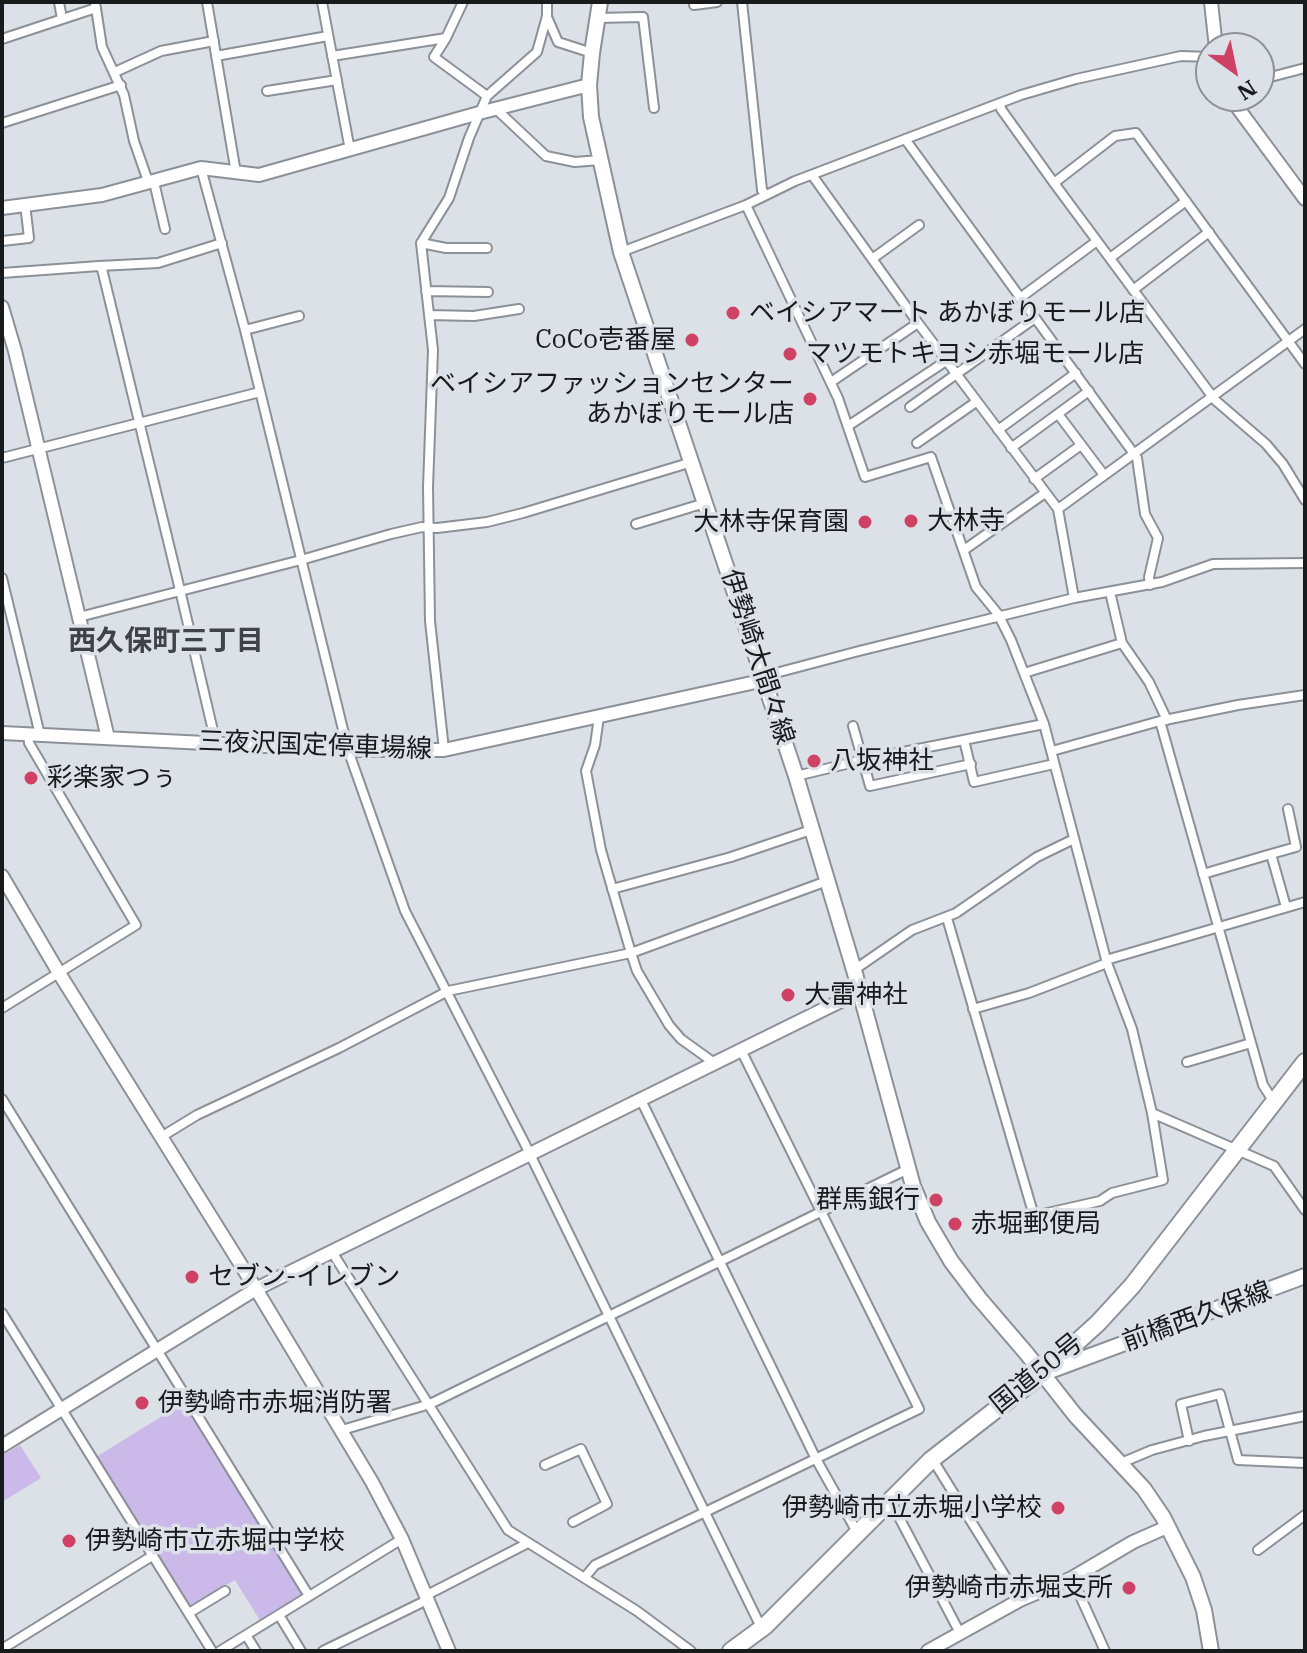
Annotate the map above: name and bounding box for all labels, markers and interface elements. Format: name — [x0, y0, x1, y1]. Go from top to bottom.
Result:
north arrow — [1195, 32, 1275, 112]
text: N — [1232, 74, 1262, 108]
place label: ベイシアマート あかぼりモール店 — [749, 297, 1145, 329]
marker: ベイシアマート あかぼりモール店 — [724, 304, 742, 322]
place label: CoCo壱番屋 — [535, 324, 676, 356]
marker: CoCo壱番屋 — [683, 331, 701, 349]
place label: マツモトキヨシ赤堀モール店 — [806, 338, 1144, 370]
marker: マツモトキヨシ赤堀モール店 — [781, 345, 799, 363]
place label: ベイシアファッションセンター あかぼりモール店 — [430, 368, 794, 430]
marker: ベイシアファッションセンター あかぼりモール店 — [801, 390, 819, 408]
place label: 大林寺 — [927, 505, 1005, 537]
place label: 大林寺保育園 — [693, 506, 849, 538]
marker: 大林寺 — [902, 512, 920, 530]
marker: 大林寺保育園 — [856, 513, 874, 531]
street label: 伊勢崎大間々線 — [714, 566, 800, 748]
district label: 西久保町三丁目 — [68, 625, 264, 659]
street label: 三夜沢国定停車場線 — [198, 726, 432, 766]
place label: 八坂神社 — [830, 745, 934, 777]
marker: 八坂神社 — [805, 752, 823, 770]
place label: 彩楽家つぅ — [47, 762, 177, 794]
marker: 彩楽家つぅ — [22, 769, 40, 787]
place label: 大雷神社 — [804, 979, 908, 1011]
marker: 大雷神社 — [779, 986, 797, 1004]
place label: 群馬銀行 — [816, 1184, 920, 1216]
marker: 群馬銀行 — [927, 1191, 945, 1209]
place label: 赤堀郵便局 — [971, 1208, 1101, 1240]
marker: 赤堀郵便局 — [946, 1215, 964, 1233]
place label: セブン-イレブン — [208, 1261, 400, 1293]
marker: セブン-イレブン — [183, 1268, 201, 1286]
street label: 前橋西久保線 — [1118, 1276, 1276, 1358]
street label: 国道50号 — [985, 1328, 1089, 1420]
place label: 伊勢崎市赤堀消防署 — [158, 1387, 392, 1419]
marker: 伊勢崎市赤堀消防署 — [133, 1394, 151, 1412]
place label: 伊勢崎市立赤堀小学校 — [782, 1492, 1042, 1524]
marker: 伊勢崎市立赤堀小学校 — [1049, 1499, 1067, 1517]
place label: 伊勢崎市立赤堀中学校 — [85, 1525, 345, 1557]
marker: 伊勢崎市立赤堀中学校 — [60, 1532, 78, 1550]
place label: 伊勢崎市赤堀支所 — [905, 1572, 1113, 1604]
marker: 伊勢崎市赤堀支所 — [1120, 1579, 1138, 1597]

